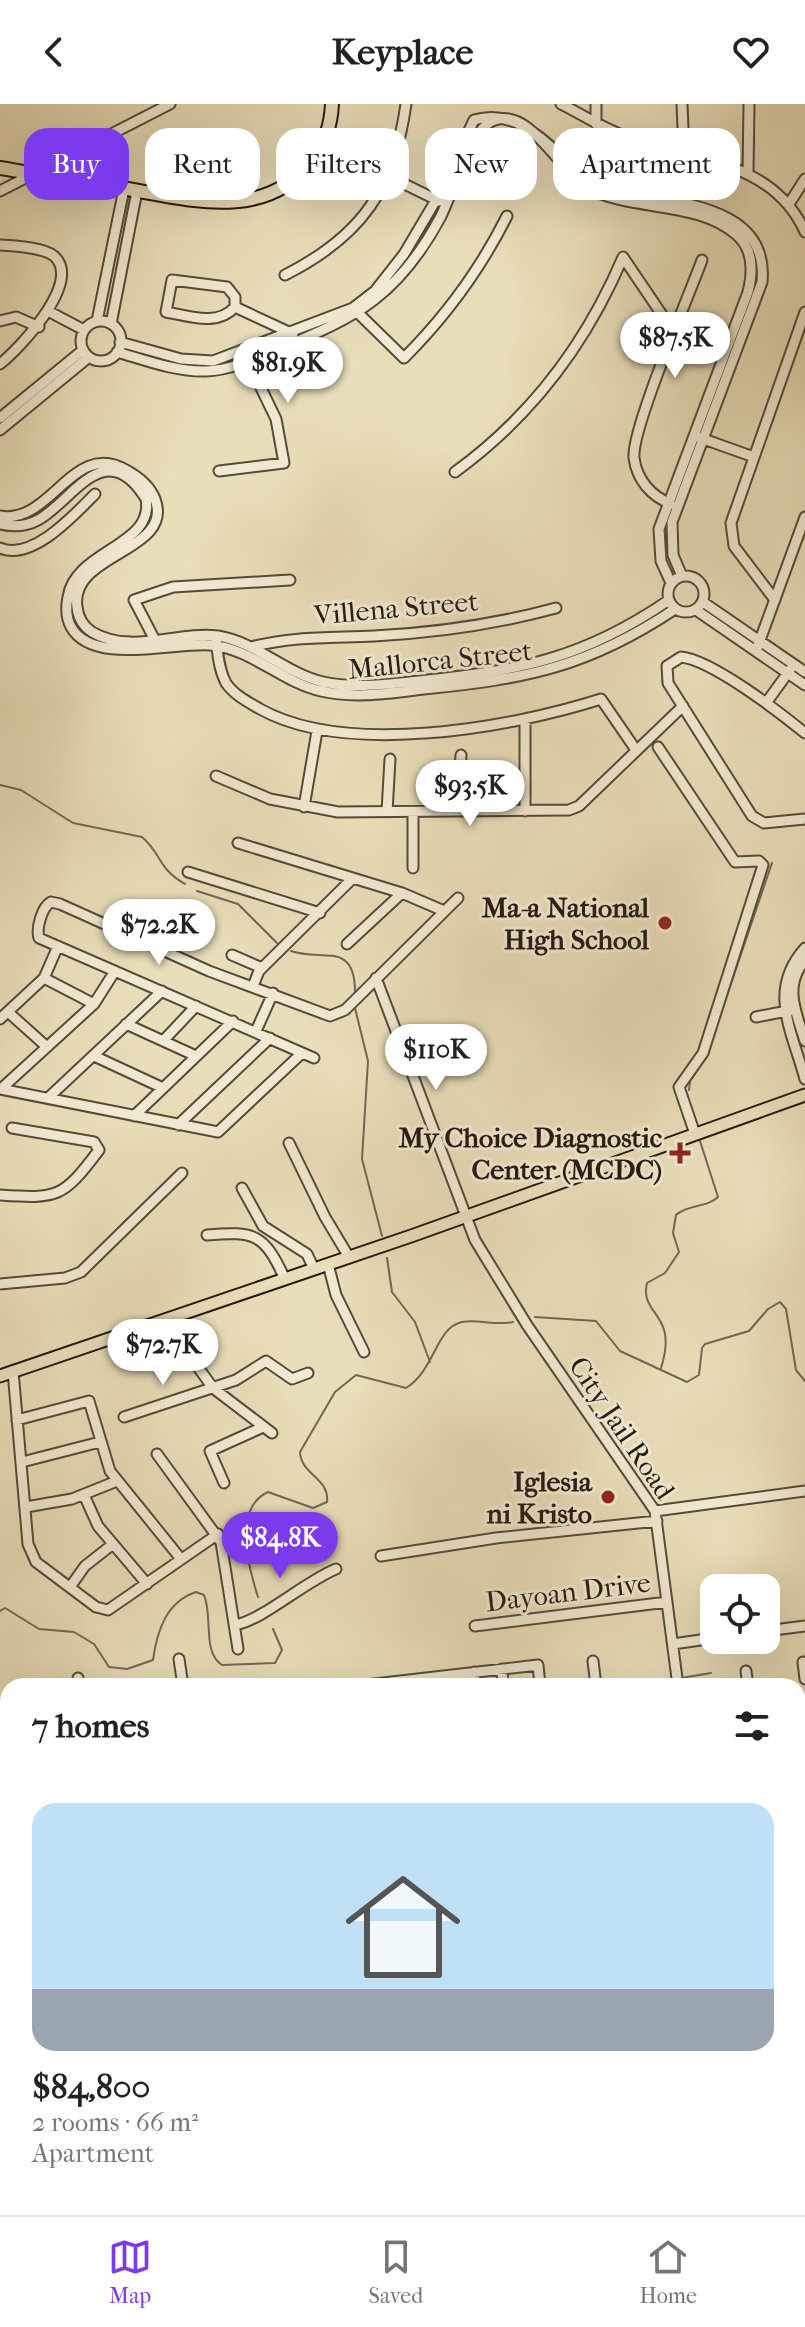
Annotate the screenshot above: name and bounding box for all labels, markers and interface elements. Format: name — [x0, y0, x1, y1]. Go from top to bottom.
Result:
icon: back — [32, 30, 76, 74]
icon: heart — [729, 30, 773, 74]
text: Keyplace — [332, 31, 473, 73]
chip: Buy — [24, 128, 129, 200]
chip: Rent — [145, 128, 260, 200]
chip: Filters — [276, 128, 409, 200]
chip: New — [425, 128, 537, 200]
chip: Apartment — [553, 128, 740, 200]
pin: $87.5K — [610, 312, 740, 380]
text: $87.5K — [638, 322, 712, 353]
pin: $81.9K — [223, 337, 353, 405]
text: $81.9K — [251, 347, 325, 378]
street label: Villena Street — [312, 584, 479, 632]
street label: Mallorca Street — [346, 634, 534, 686]
pin: $93.5K — [405, 760, 535, 828]
text: $93.5K — [434, 770, 506, 801]
place label: Ma-a National High School — [482, 891, 649, 956]
pin: $72.2K — [94, 899, 224, 967]
text: $72.2K — [120, 909, 198, 940]
marker: Ma-a National High School — [656, 914, 674, 932]
pin: $110K — [380, 1024, 492, 1092]
text: $110K — [403, 1034, 469, 1065]
place label: My Choice Diagnostic Center (MCDC) — [399, 1121, 662, 1186]
marker: My Choice Diagnostic Center (MCDC) — [669, 1142, 691, 1164]
pin: $72.7K — [98, 1319, 228, 1387]
text: $72.7K — [125, 1329, 201, 1360]
street label: City Jail Road — [562, 1350, 682, 1506]
place label: Iglesia ni Kristo — [486, 1465, 593, 1530]
marker: Iglesia ni Kristo — [599, 1488, 617, 1506]
pin: $84.8K — [215, 1512, 345, 1580]
text: $84.8K — [240, 1522, 320, 1553]
street label: Dayoan Drive — [484, 1565, 653, 1618]
map controls — [700, 1574, 780, 1654]
button: locate — [700, 1574, 780, 1654]
icon: filters — [730, 1704, 774, 1748]
text: 7 homes — [32, 1706, 149, 1746]
icon: home — [331, 1855, 475, 1999]
text: $84,800 — [32, 2067, 150, 2107]
text: 2 rooms · 66 m² — [32, 2107, 198, 2138]
text: Apartment — [32, 2138, 154, 2169]
tab: Map — [108, 2235, 152, 2309]
tab: Saved — [369, 2235, 423, 2309]
tab: Home — [640, 2235, 697, 2309]

